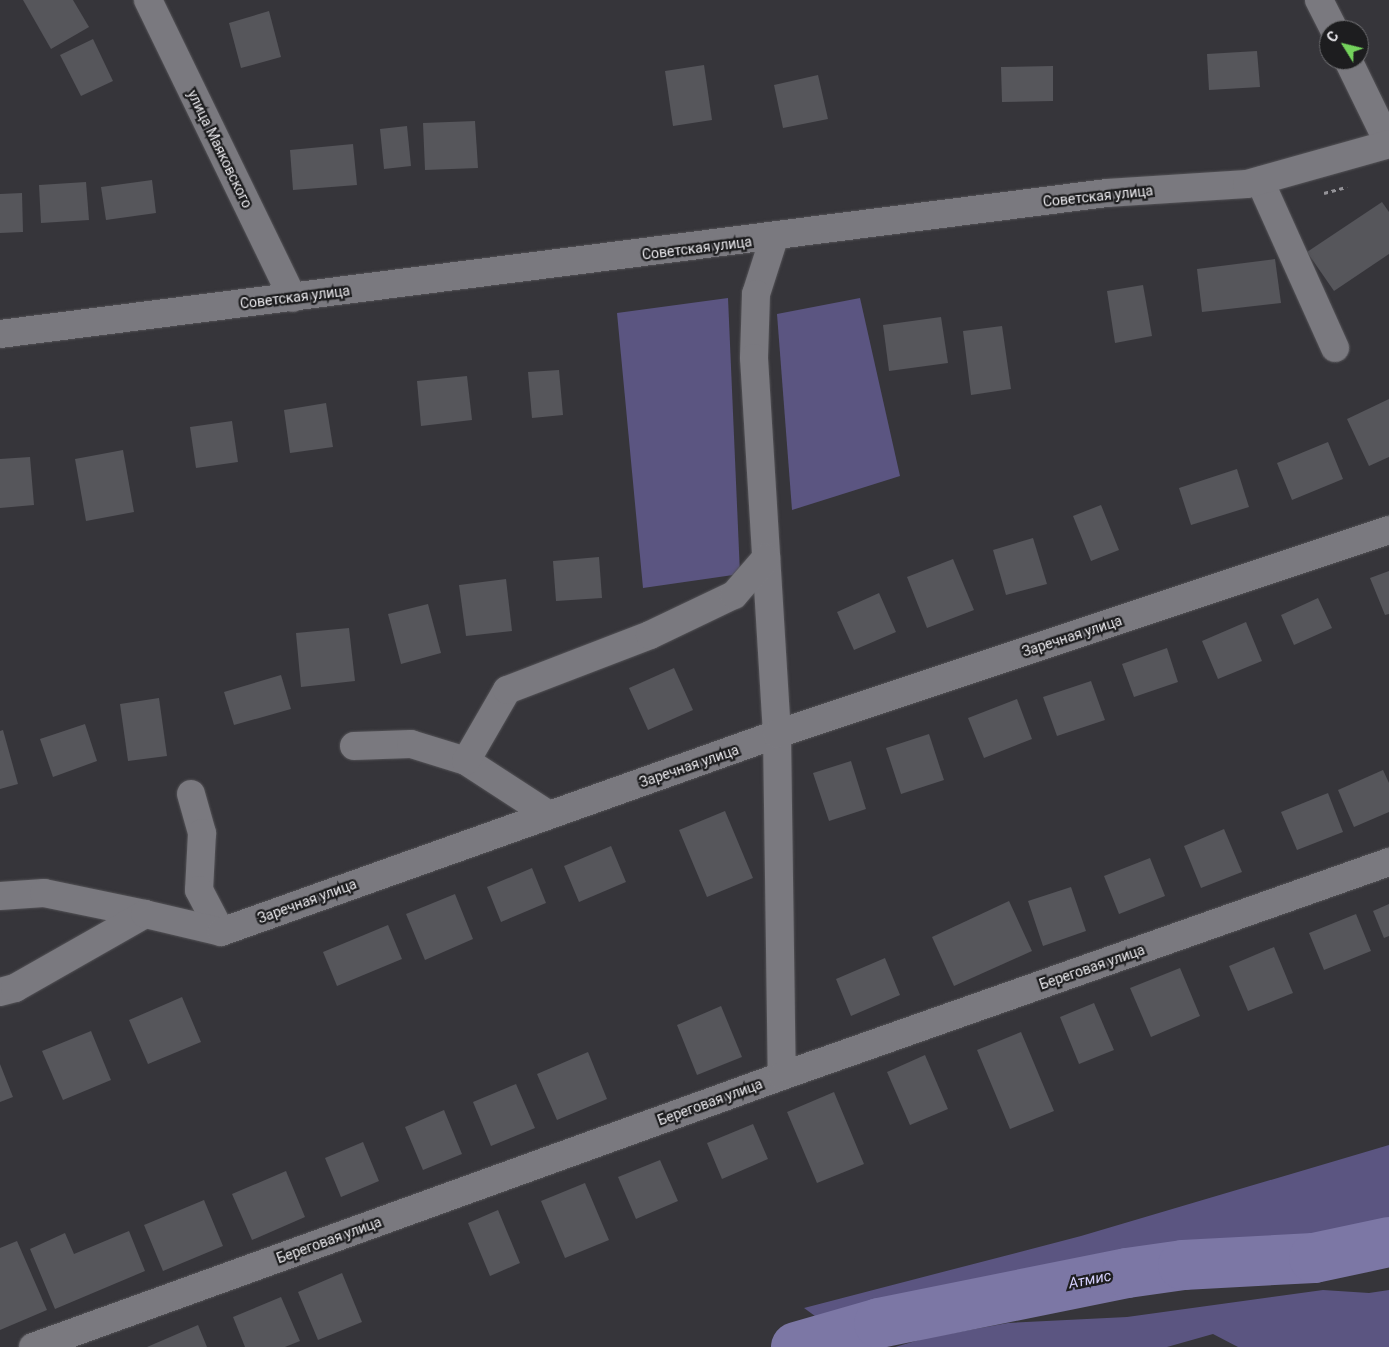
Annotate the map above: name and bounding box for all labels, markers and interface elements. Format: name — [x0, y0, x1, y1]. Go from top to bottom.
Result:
north arrow — [1319, 20, 1369, 70]
text: С — [1324, 28, 1342, 45]
street label: улица Маяковского — [184, 87, 256, 211]
street label: Советская улица — [1042, 182, 1154, 210]
street label: Советская улица — [641, 233, 753, 263]
street label: Советская улица — [239, 282, 351, 312]
street label: Заречная улица — [1020, 612, 1124, 660]
street label: Заречная улица — [637, 741, 741, 791]
street label: Заречная улица — [255, 875, 359, 927]
street label: Береговая улица — [1037, 941, 1147, 993]
street label: Береговая улица — [655, 1075, 765, 1129]
street label: Береговая улица — [274, 1213, 384, 1267]
water label: Атмис — [1067, 1267, 1113, 1293]

